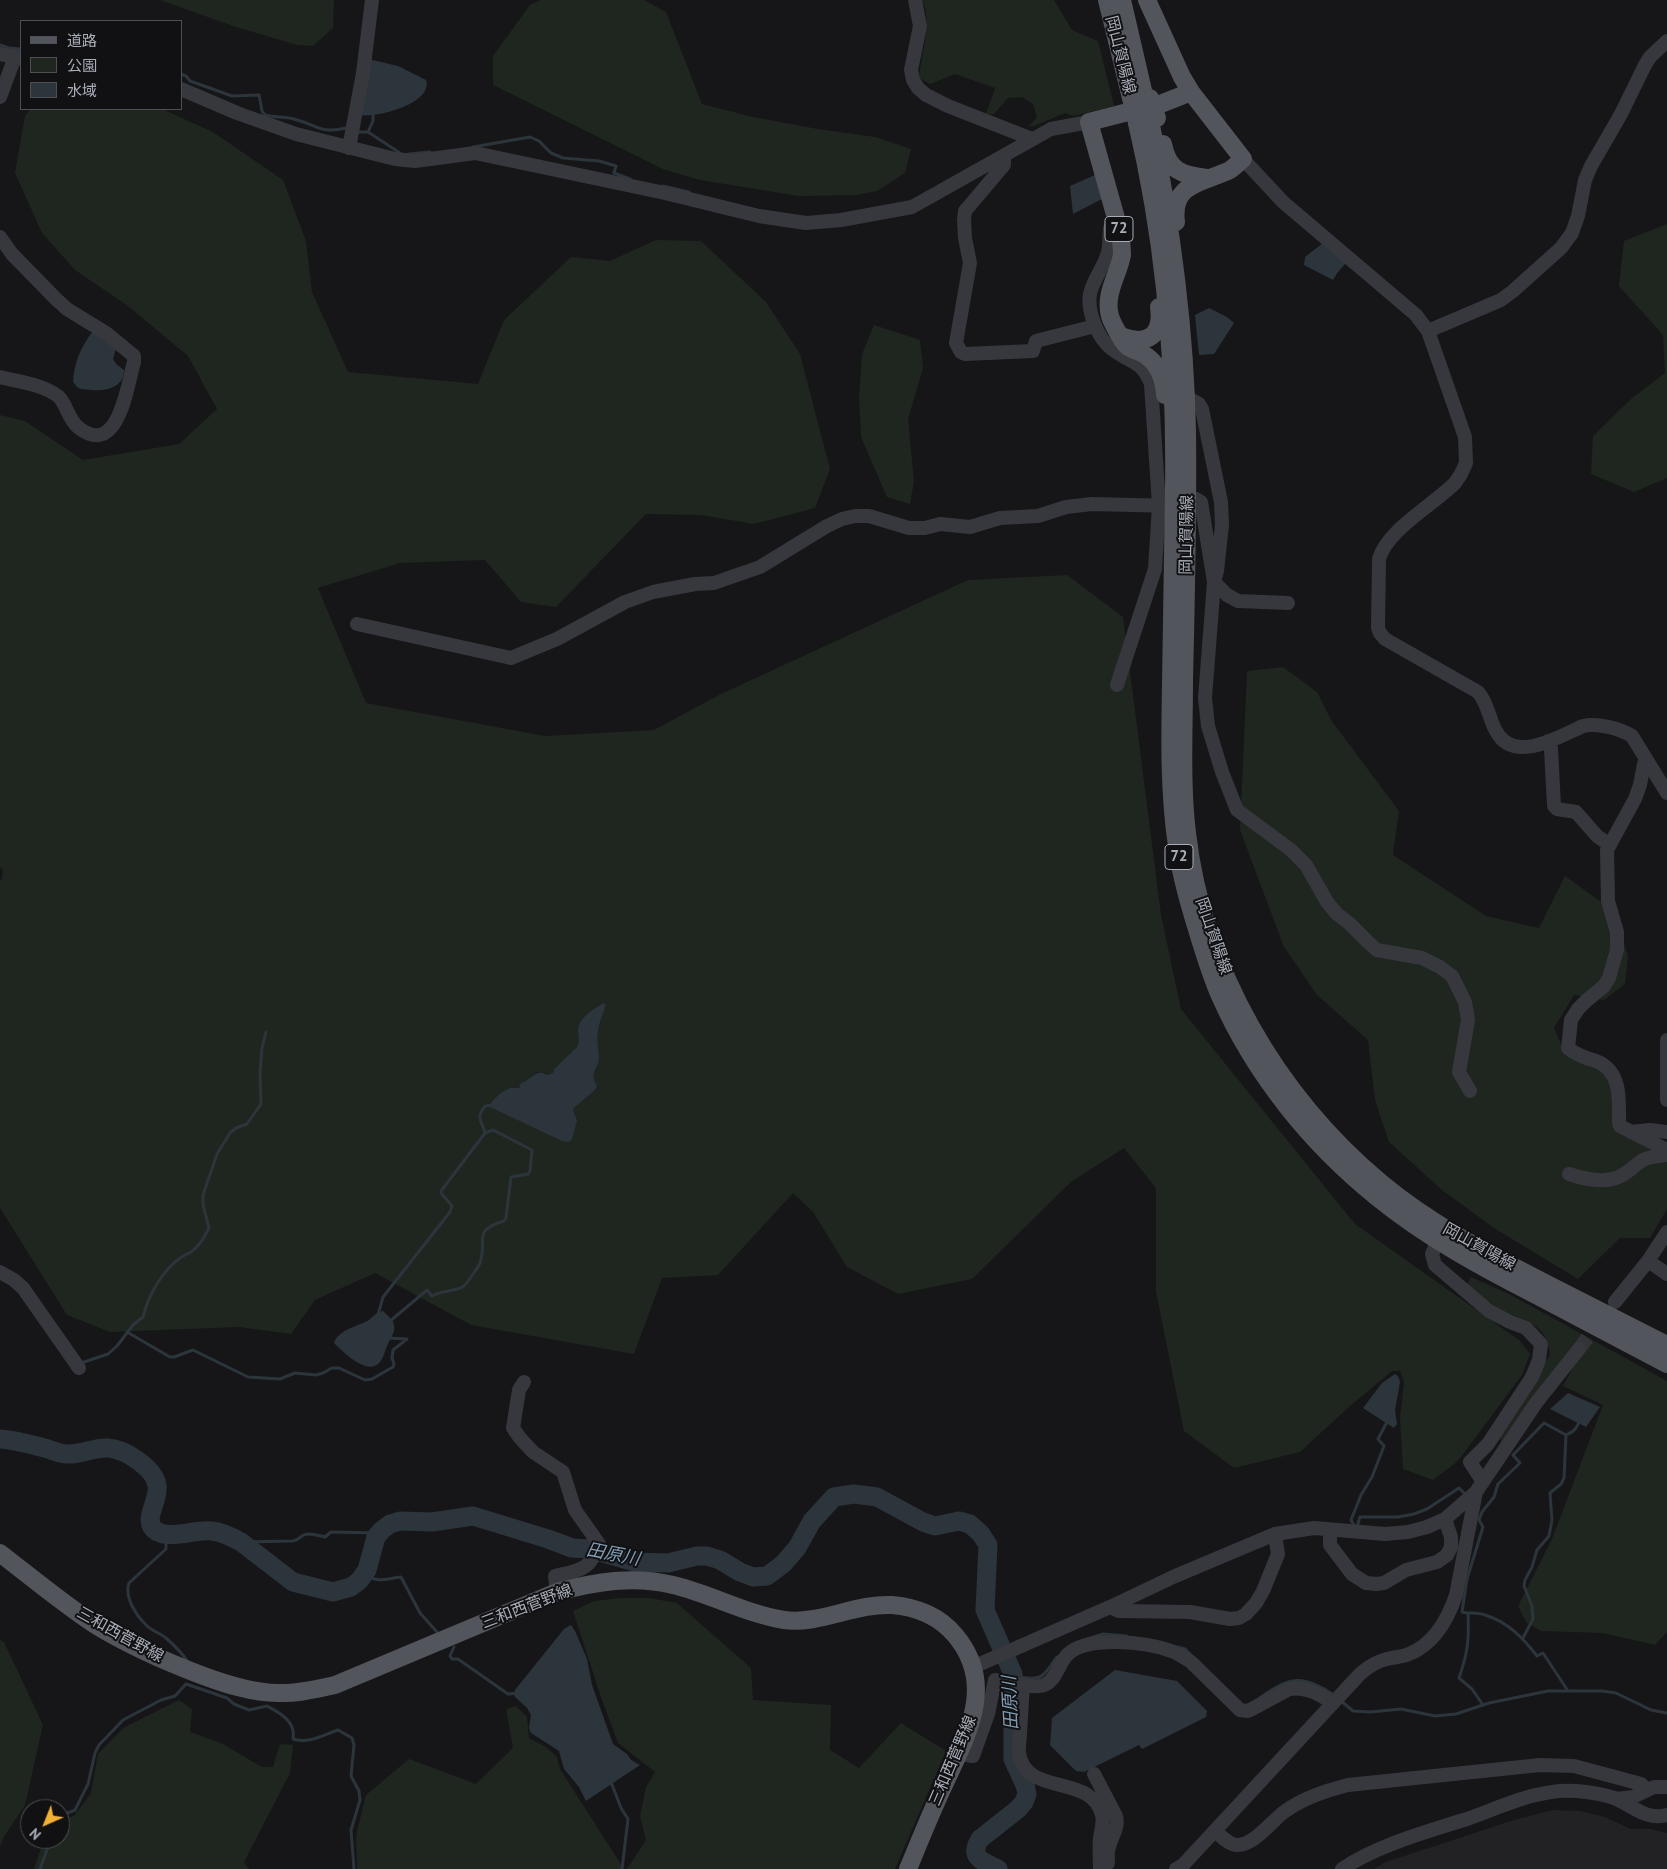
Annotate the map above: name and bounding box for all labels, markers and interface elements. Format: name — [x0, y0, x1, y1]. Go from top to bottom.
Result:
street label: 岡山賀陽線 — [1101, 14, 1139, 96]
legend — [20, 20, 182, 110]
text: 道路 — [67, 31, 97, 50]
text: 公園 — [67, 56, 97, 75]
text: 水域 — [67, 81, 97, 100]
road number: 72 — [1105, 216, 1133, 242]
street label: 岡山賀陽線 — [1177, 495, 1197, 575]
road number: 72 — [1165, 844, 1193, 870]
street label: 岡山賀陽線 — [1191, 895, 1235, 977]
street label: 岡山賀陽線 — [1439, 1219, 1519, 1275]
water label: 田原川 — [584, 1539, 642, 1571]
street label: 三和西菅野線 — [479, 1581, 575, 1633]
street label: 三和西菅野線 — [73, 1603, 167, 1667]
water label: 田原川 — [999, 1675, 1023, 1731]
street label: 三和西菅野線 — [925, 1713, 981, 1809]
north arrow — [20, 1799, 70, 1849]
text: N — [26, 1824, 45, 1844]

